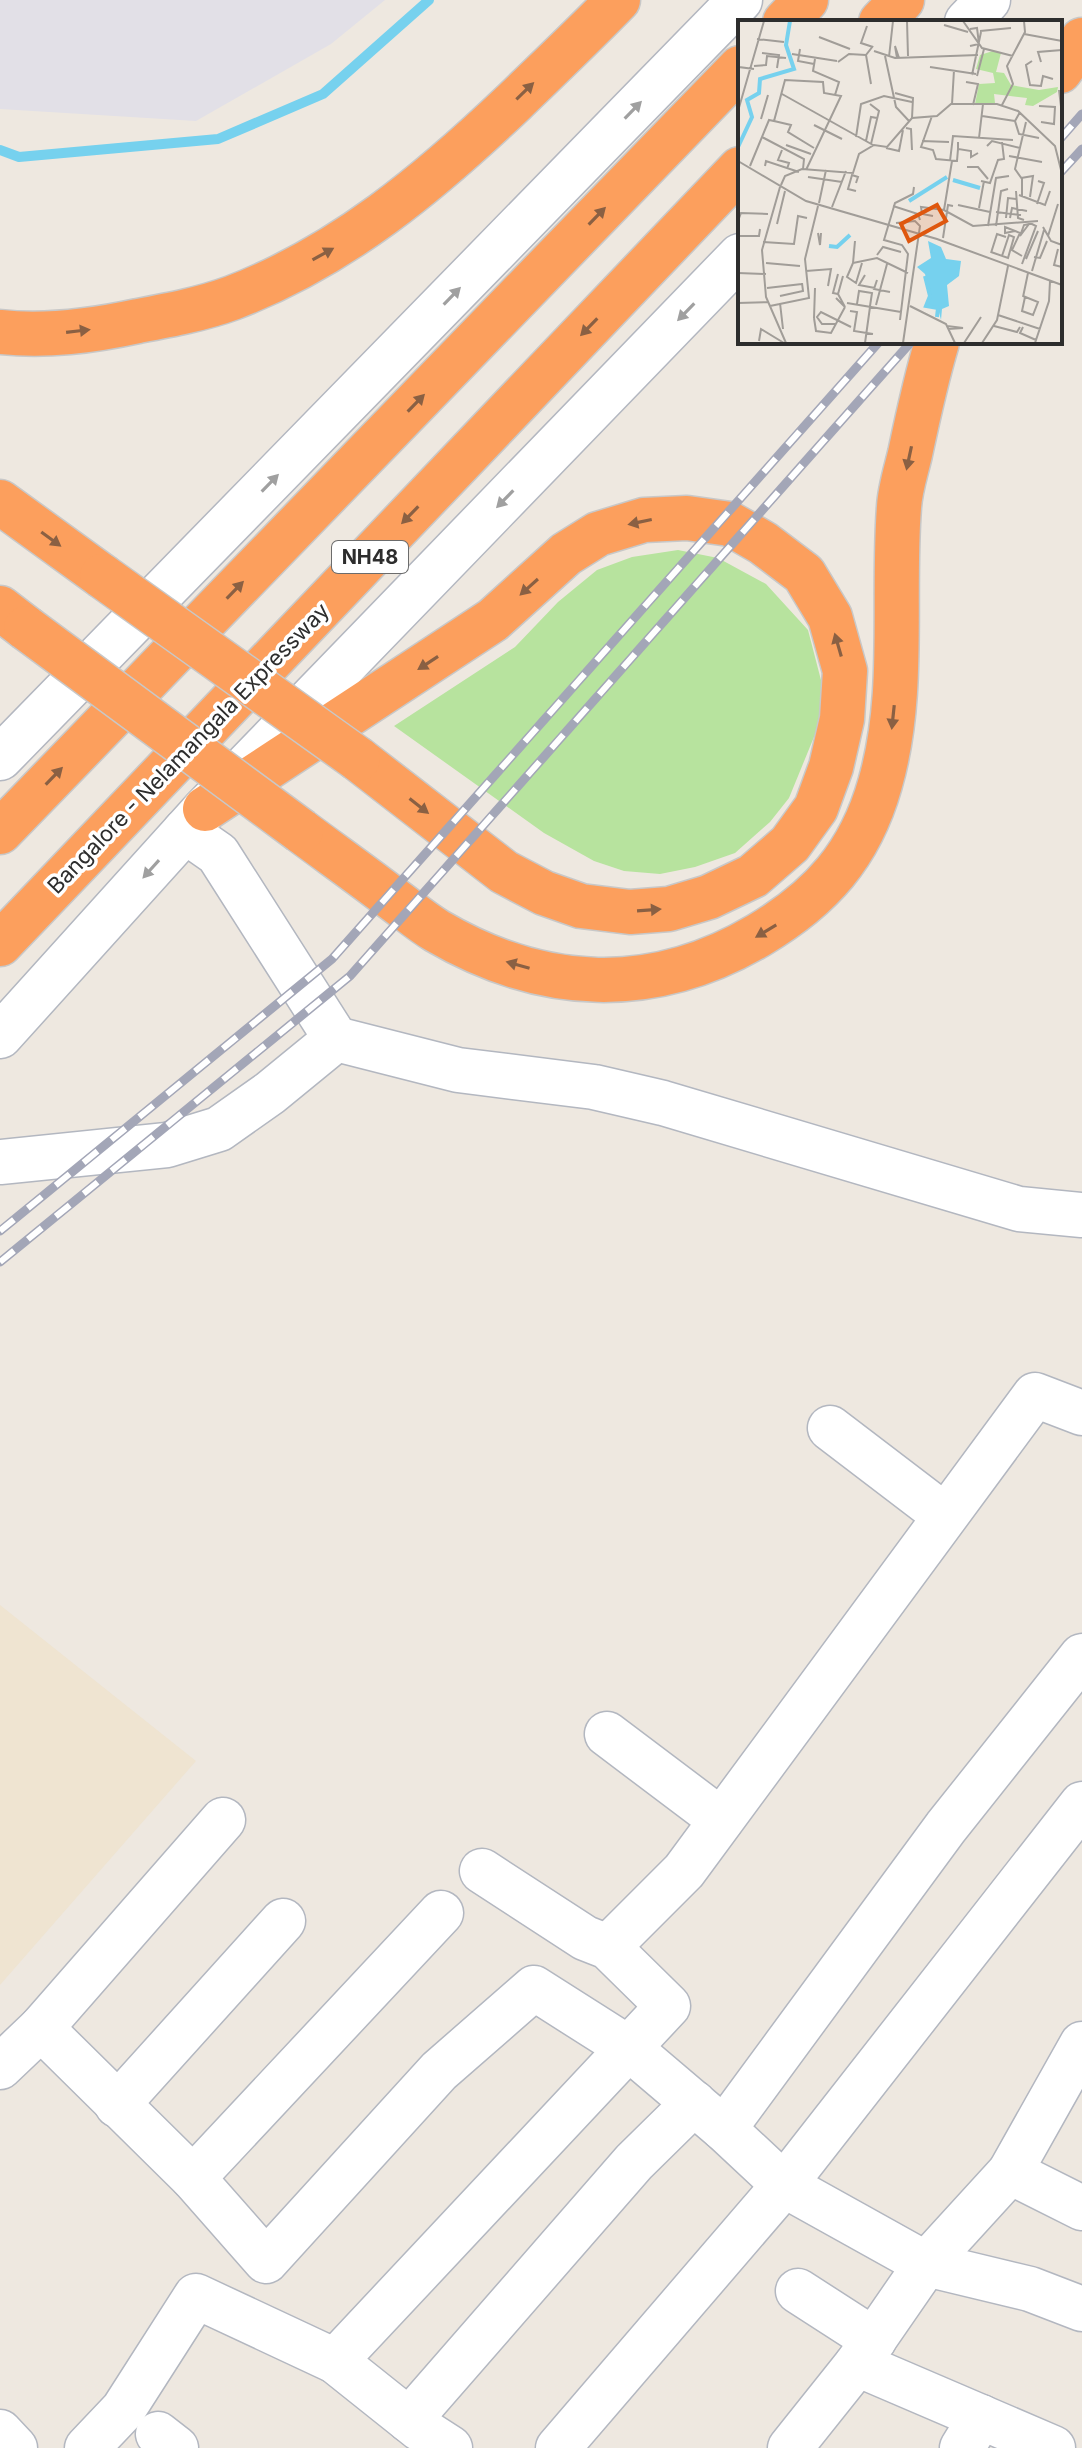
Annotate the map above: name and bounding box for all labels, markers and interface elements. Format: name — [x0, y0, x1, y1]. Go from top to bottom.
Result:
inset map — [738, 20, 1062, 344]
one-way arrow — [515, 82, 534, 101]
one-way arrow — [623, 101, 642, 120]
one-way arrow — [587, 207, 606, 226]
one-way arrow — [312, 247, 335, 260]
one-way arrow — [442, 287, 460, 306]
one-way arrow — [677, 302, 696, 321]
one-way arrow — [581, 317, 599, 336]
one-way arrow — [65, 325, 90, 338]
one-way arrow — [406, 394, 425, 413]
one-way arrow — [902, 446, 915, 471]
one-way arrow — [260, 474, 279, 493]
one-way arrow — [496, 489, 515, 508]
one-way arrow — [401, 505, 420, 524]
one-way arrow — [628, 516, 653, 529]
one-way arrow — [41, 531, 61, 547]
road number: NH48 — [332, 541, 408, 573]
one-way arrow — [520, 577, 539, 595]
one-way arrow — [225, 581, 244, 600]
street label: Bangalore - Nelamangala Expressway — [42, 597, 334, 899]
one-way arrow — [831, 633, 844, 657]
one-way arrow — [417, 656, 439, 670]
one-way arrow — [887, 705, 900, 730]
one-way arrow — [45, 767, 63, 786]
one-way arrow — [409, 798, 429, 814]
one-way arrow — [143, 858, 160, 878]
one-way arrow — [637, 904, 662, 917]
one-way arrow — [755, 924, 777, 938]
one-way arrow — [506, 958, 530, 971]

